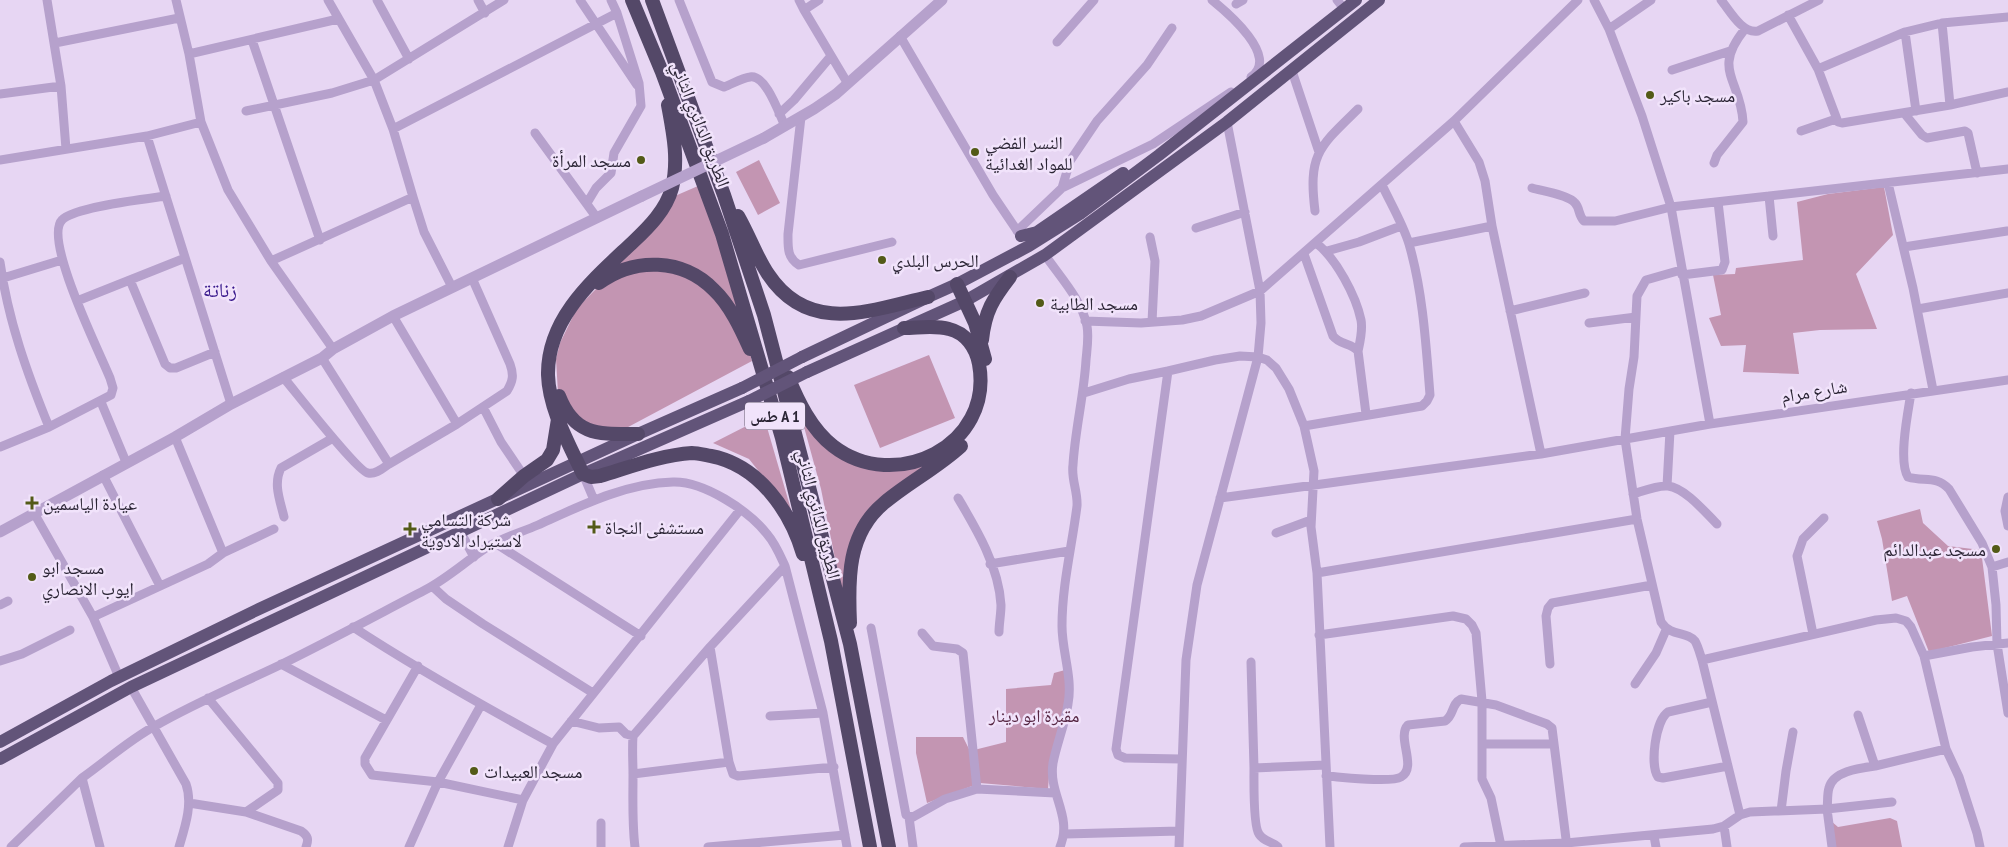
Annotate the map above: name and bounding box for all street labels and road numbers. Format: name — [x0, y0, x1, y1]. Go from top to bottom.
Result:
street label: الطريق الدائري الثاني — [663, 58, 736, 191]
street label: شارع مرام — [1779, 374, 1849, 409]
road number: طس A 1 — [745, 402, 805, 430]
street label: الطريق الدائري الثاني — [788, 447, 846, 582]

